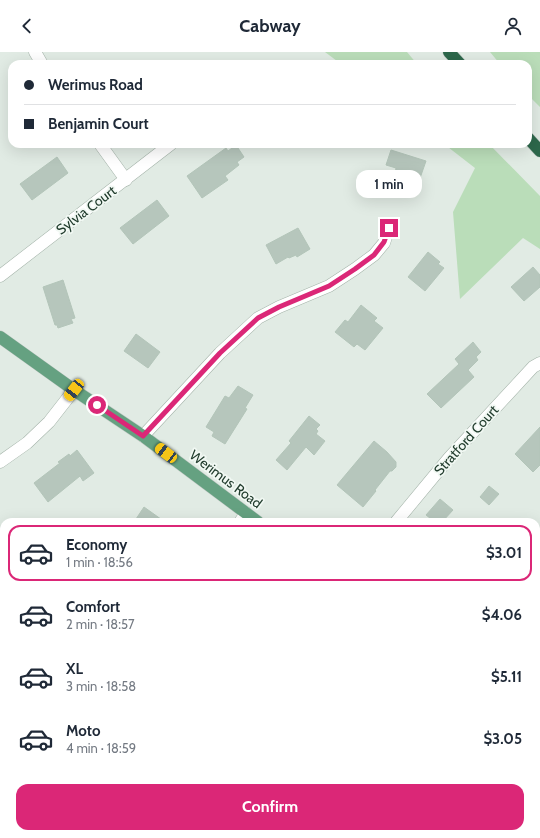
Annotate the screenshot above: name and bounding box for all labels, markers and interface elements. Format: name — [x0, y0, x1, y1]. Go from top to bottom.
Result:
icon: back — [16, 15, 38, 37]
text: Cabway — [239, 15, 301, 37]
icon: person — [502, 15, 524, 37]
text: Werimus Road — [48, 76, 143, 94]
text: Benjamin Court — [48, 115, 149, 133]
callout: 1 min — [356, 170, 422, 198]
text: 1 min — [374, 176, 404, 192]
street label: Sylvia Court — [52, 181, 120, 238]
route end — [380, 219, 398, 237]
car — [62, 377, 86, 403]
route start — [88, 396, 106, 414]
street label: Stratford Court — [430, 401, 502, 479]
car — [153, 441, 179, 465]
street label: Werimus Road — [186, 446, 266, 512]
icon: car — [18, 535, 54, 571]
text: Economy — [66, 536, 127, 554]
text: $3.01 — [486, 544, 522, 562]
text: 1 min · 18:56 — [66, 554, 133, 570]
icon: car — [18, 597, 54, 633]
text: Comfort — [66, 598, 120, 616]
text: $4.06 — [482, 606, 522, 624]
text: 2 min · 18:57 — [66, 616, 135, 632]
icon: car — [18, 659, 54, 695]
text: XL — [66, 660, 83, 678]
text: $5.11 — [491, 668, 522, 686]
text: 3 min · 18:58 — [66, 678, 136, 694]
icon: car — [18, 721, 54, 757]
text: Moto — [66, 722, 100, 740]
text: $3.05 — [483, 730, 522, 748]
text: 4 min · 18:59 — [66, 740, 136, 756]
button: Confirm — [16, 784, 524, 830]

